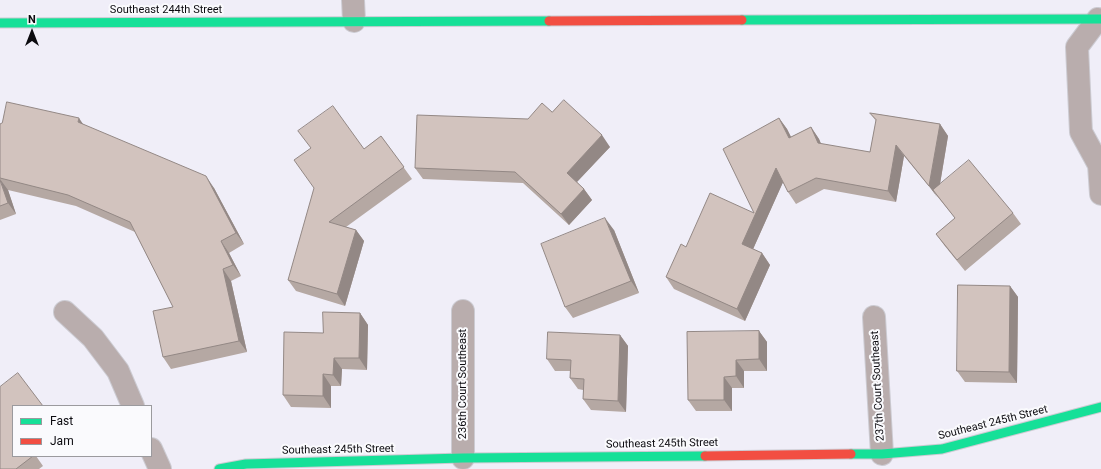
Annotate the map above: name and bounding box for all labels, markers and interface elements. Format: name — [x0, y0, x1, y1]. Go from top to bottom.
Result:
street label: Southeast 244th Street — [110, 3, 222, 17]
north arrow — [12, 12, 52, 52]
text: N — [28, 13, 36, 26]
street label: 236th Court Southeast — [456, 329, 470, 439]
street label: 237th Court Southeast — [869, 331, 887, 441]
street label: Southeast 245th Street — [937, 403, 1049, 443]
legend — [12, 405, 152, 457]
text: Fast — [50, 414, 73, 428]
text: Jam — [50, 434, 74, 448]
street label: Southeast 245th Street — [606, 436, 718, 452]
street label: Southeast 245th Street — [282, 442, 394, 458]

